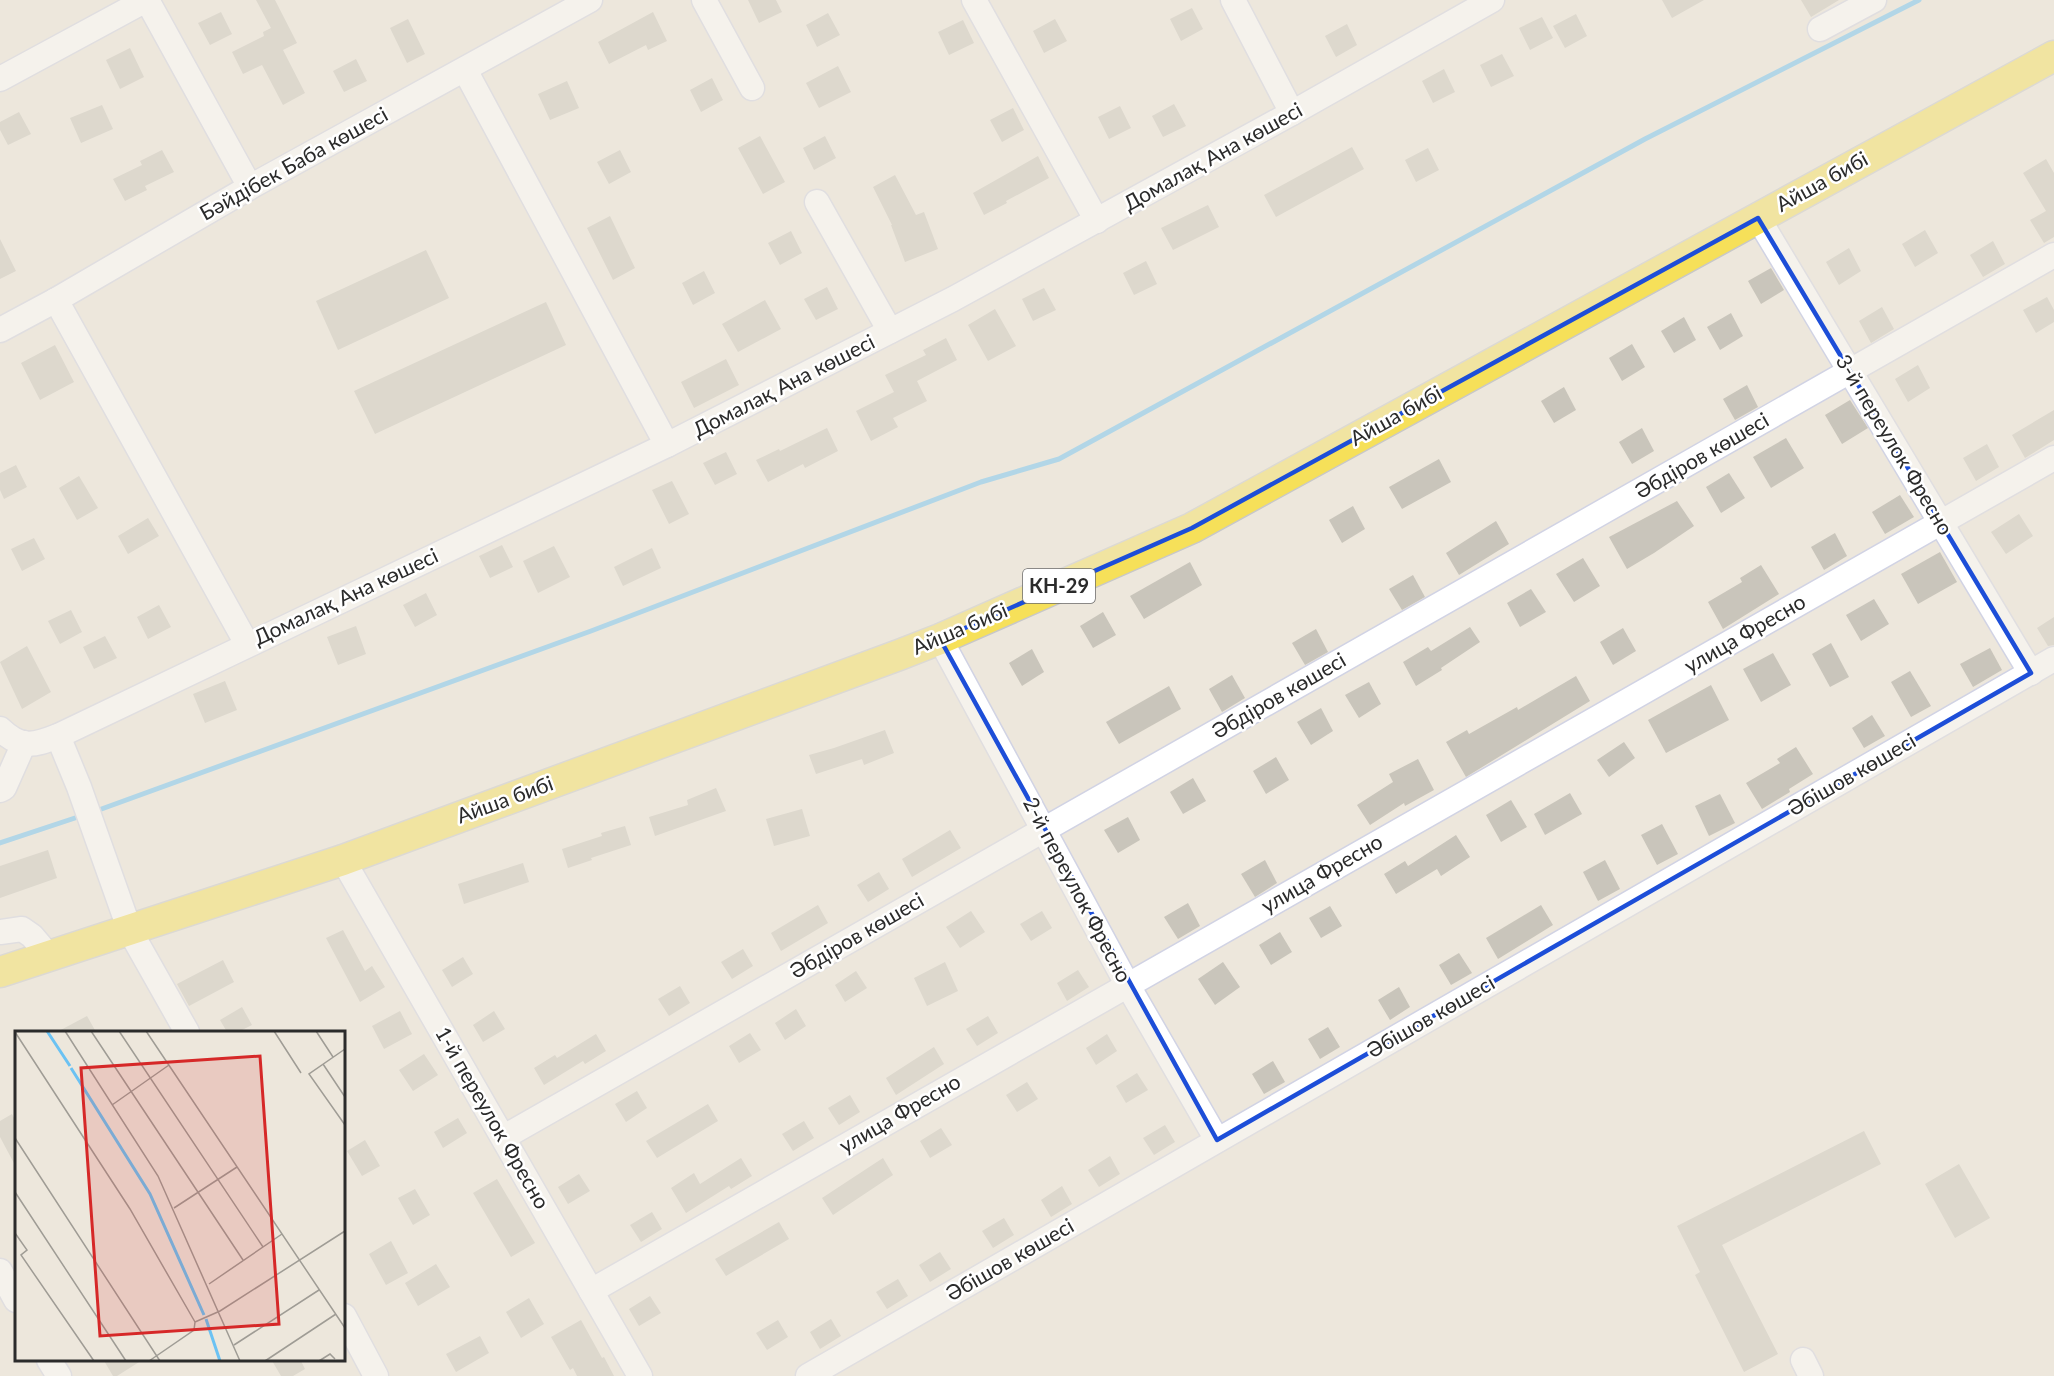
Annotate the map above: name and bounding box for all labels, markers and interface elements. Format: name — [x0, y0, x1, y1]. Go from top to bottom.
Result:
street label: Домалақ Ана көшесі — [1118, 96, 1306, 215]
street label: Бәйдібек Баба көшесі — [195, 101, 392, 225]
street label: Айша бибі — [1771, 145, 1872, 216]
street label: Домалақ Ана көшесі — [688, 328, 878, 441]
street label: 3-й переулок Фресно — [1831, 349, 1959, 539]
street label: Айша бибі — [1345, 379, 1446, 450]
street label: Әбдіров көшесі — [1630, 406, 1773, 503]
street label: Домалақ Ана көшесі — [249, 542, 442, 649]
road number: КН-29 — [1023, 569, 1095, 603]
street label: улица Фресно — [1679, 588, 1809, 677]
street label: Айша бибі — [908, 596, 1011, 659]
street label: Әбдіров көшесі — [1207, 646, 1350, 743]
street label: Әбішов көшесі — [1783, 727, 1919, 820]
street label: Айша бибі — [453, 770, 556, 828]
street label: 2-й переулок Фресно — [1019, 792, 1138, 986]
street label: улица Фресно — [1256, 828, 1386, 917]
street label: Әбдіров көшесі — [785, 886, 928, 983]
street label: Әбішов көшесі — [1362, 969, 1498, 1062]
street label: 1-й переулок Фресно — [431, 1022, 556, 1213]
inset map — [15, 1031, 345, 1361]
street label: улица Фресно — [834, 1068, 964, 1157]
street label: Әбішов көшесі — [941, 1212, 1077, 1305]

